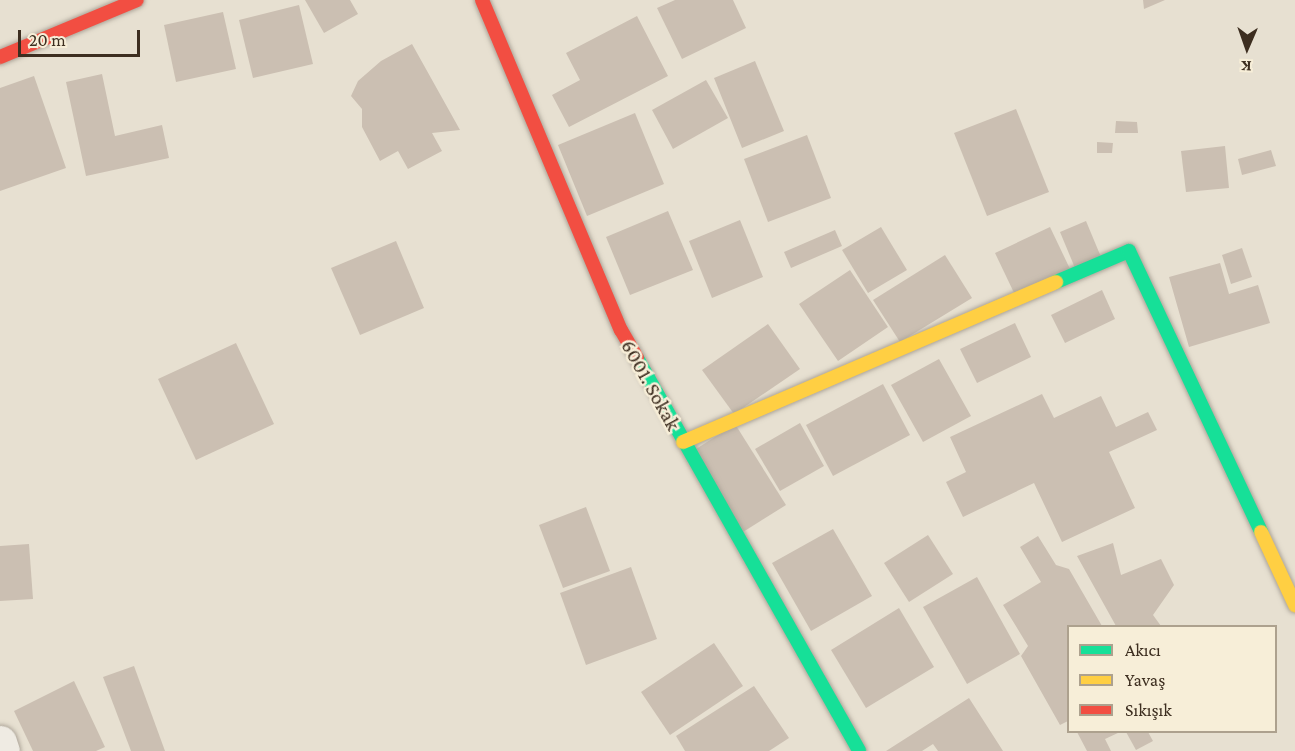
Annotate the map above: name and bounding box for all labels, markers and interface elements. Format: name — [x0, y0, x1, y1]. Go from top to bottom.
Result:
scale bar — [21, 18, 142, 56]
north arrow — [1217, 18, 1277, 78]
text: 20 m — [29, 30, 66, 50]
text: K — [1241, 58, 1252, 75]
street label: 6001. Sokak — [616, 335, 686, 435]
legend — [1067, 625, 1277, 733]
text: Akıcı — [1125, 640, 1161, 660]
text: Yavaş — [1125, 670, 1165, 690]
text: Sıkışık — [1125, 700, 1172, 720]

